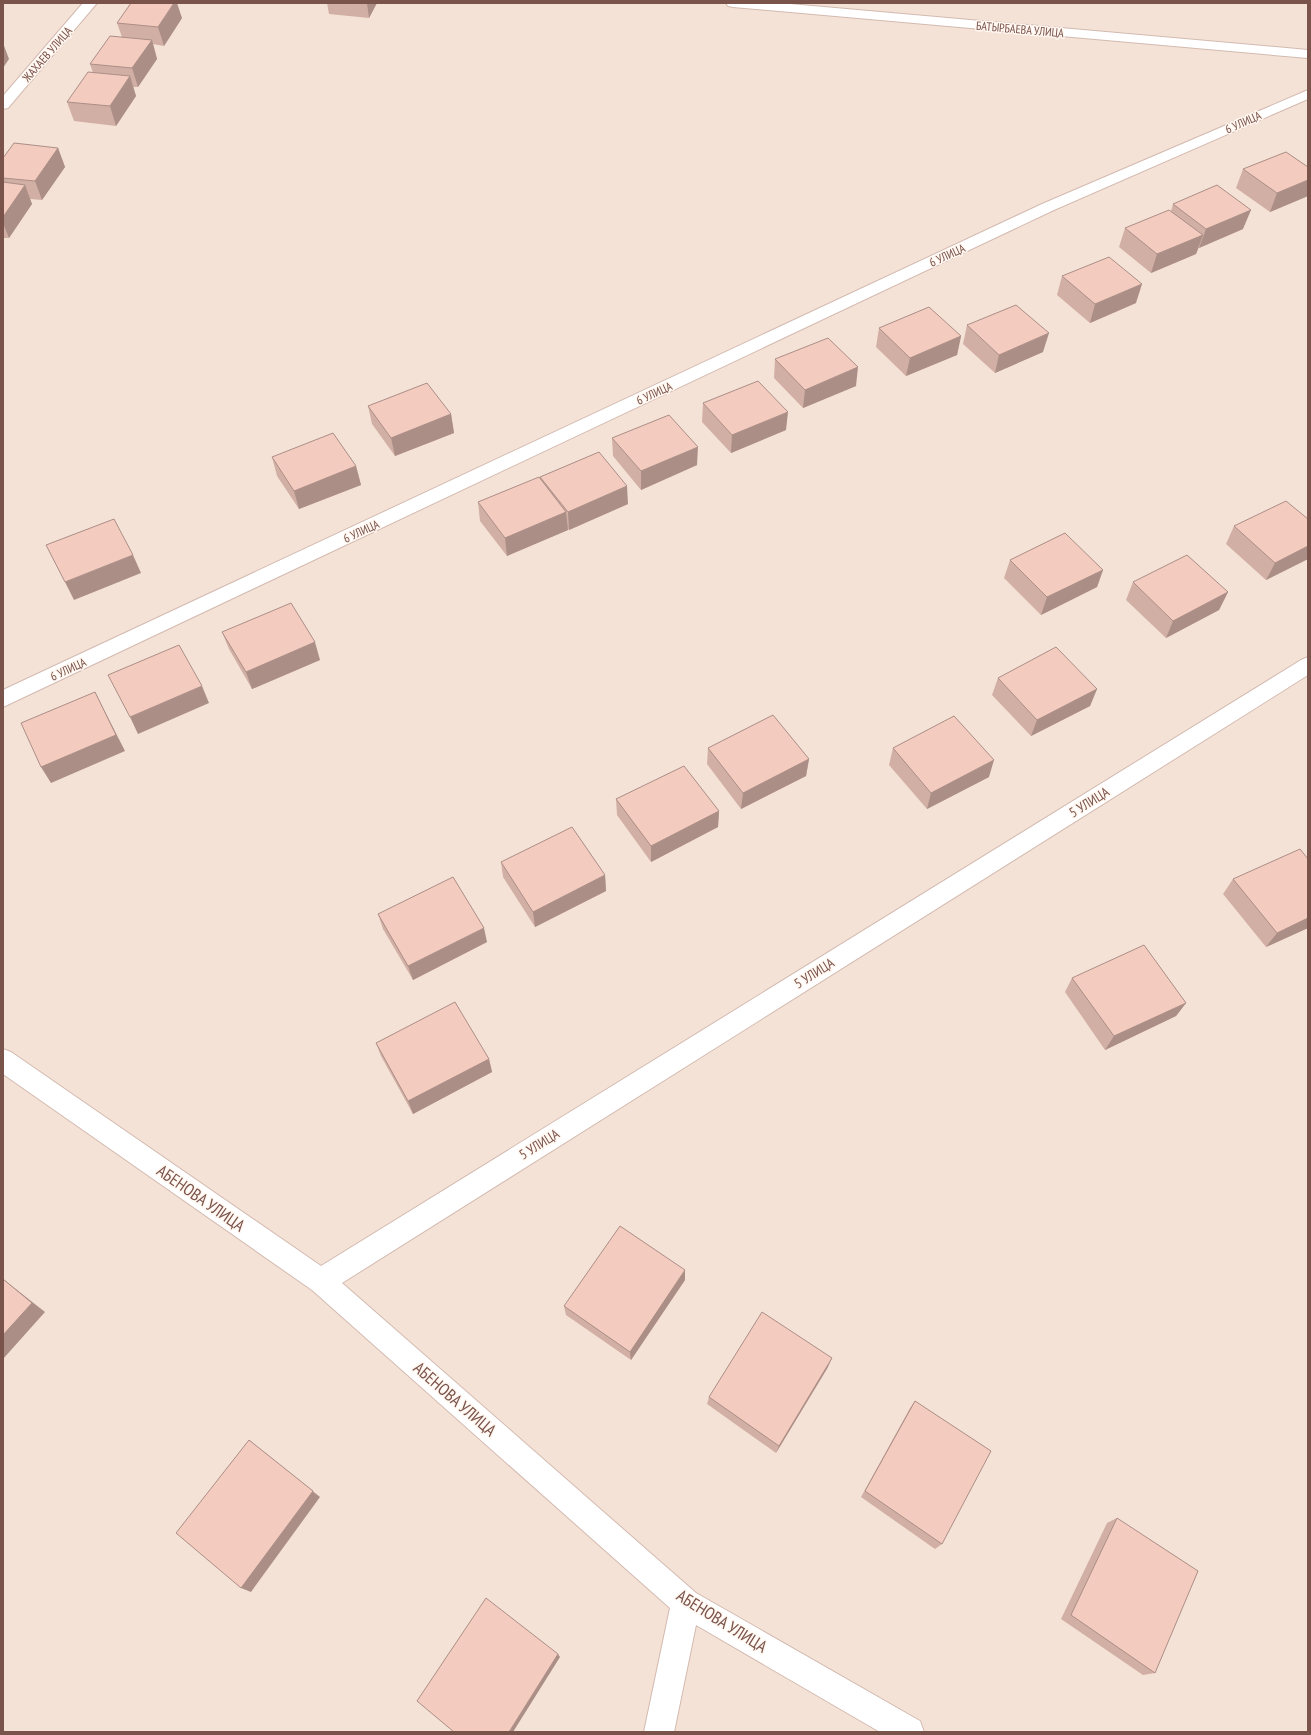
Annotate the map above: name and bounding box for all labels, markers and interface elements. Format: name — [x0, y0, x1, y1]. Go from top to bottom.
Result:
street label: БАТЫРБАЕВА УЛИЦА — [975, 18, 1065, 40]
street label: ЖАХАЕВ УЛИЦА — [18, 23, 75, 85]
street label: 6 УЛИЦА — [1223, 107, 1264, 137]
street label: 6 УЛИЦА — [927, 240, 968, 270]
street label: 6 УЛИЦА — [634, 378, 675, 408]
street label: 6 УЛИЦА — [341, 516, 382, 546]
street label: 6 УЛИЦА — [48, 654, 89, 684]
street label: 5 УЛИЦА — [1066, 782, 1113, 821]
street label: 5 УЛИЦА — [791, 953, 838, 992]
street label: 5 УЛИЦА — [516, 1124, 563, 1163]
street label: АБЕНОВА УЛИЦА — [153, 1160, 249, 1236]
street label: АБЕНОВА УЛИЦА — [409, 1357, 501, 1441]
street label: АБЕНОВА УЛИЦА — [673, 1584, 771, 1658]

